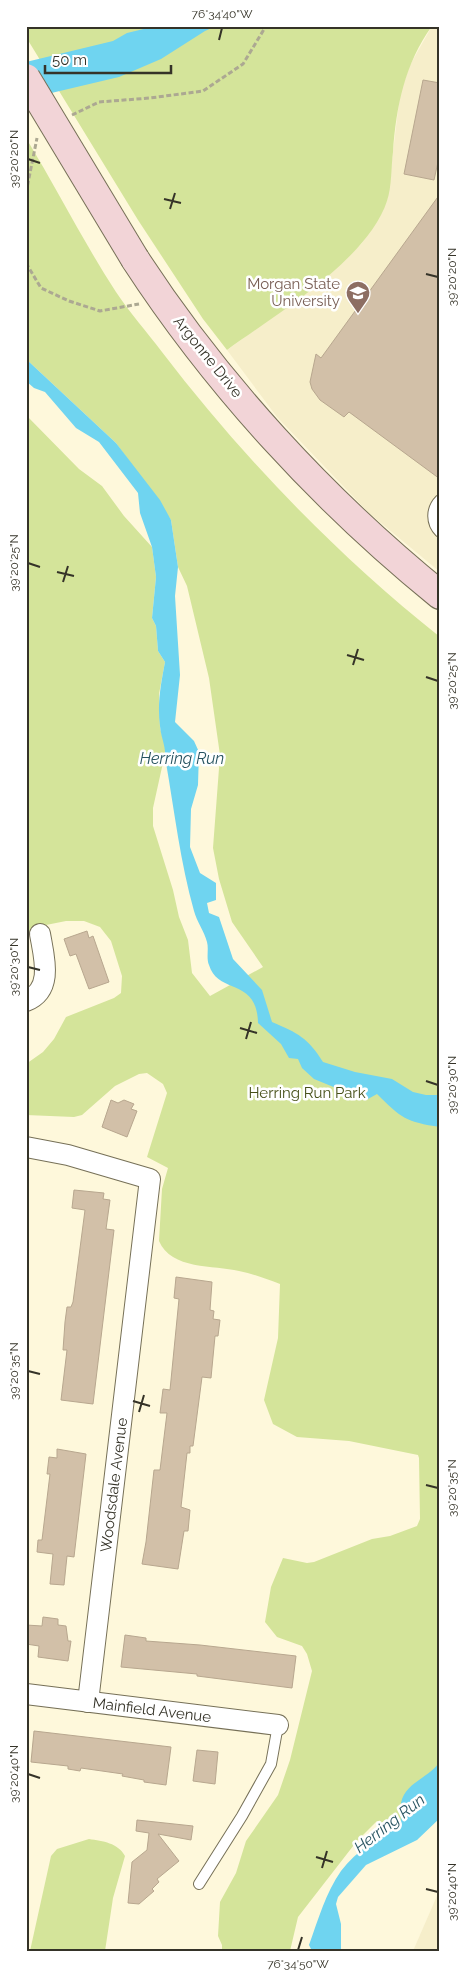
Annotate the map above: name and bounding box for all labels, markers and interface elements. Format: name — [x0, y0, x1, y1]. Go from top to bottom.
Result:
text: 76°34'40"W — [192, 7, 253, 21]
scale bar — [45, 42, 171, 74]
text: 50 m — [52, 51, 87, 69]
text: 39°20'20"N — [7, 130, 21, 188]
text: 39°20'20"N — [445, 248, 459, 306]
place label: Morgan State University — [247, 275, 340, 310]
school or university icon: Morgan State University — [345, 280, 371, 314]
street label: Argonne Drive — [170, 313, 246, 401]
text: 39°20'25"N — [7, 534, 21, 592]
text: 39°20'25"N — [445, 652, 459, 710]
water label: Herring Run — [140, 749, 224, 768]
text: 39°20'30"N — [7, 938, 21, 996]
text: 39°20'30"N — [445, 1056, 459, 1114]
park label: Herring Run Park — [248, 1084, 366, 1102]
text: 39°20'35"N — [7, 1342, 21, 1400]
street label: Woodsdale Avenue — [97, 1416, 131, 1553]
text: 39°20'35"N — [445, 1459, 459, 1517]
street label: Mainfield Avenue — [92, 1694, 212, 1726]
text: 39°20'40"N — [7, 1745, 21, 1803]
water label: Herring Run — [350, 1790, 428, 1857]
text: 39°20'40"N — [445, 1863, 459, 1921]
text: 76°34'50"W — [267, 1957, 329, 1971]

